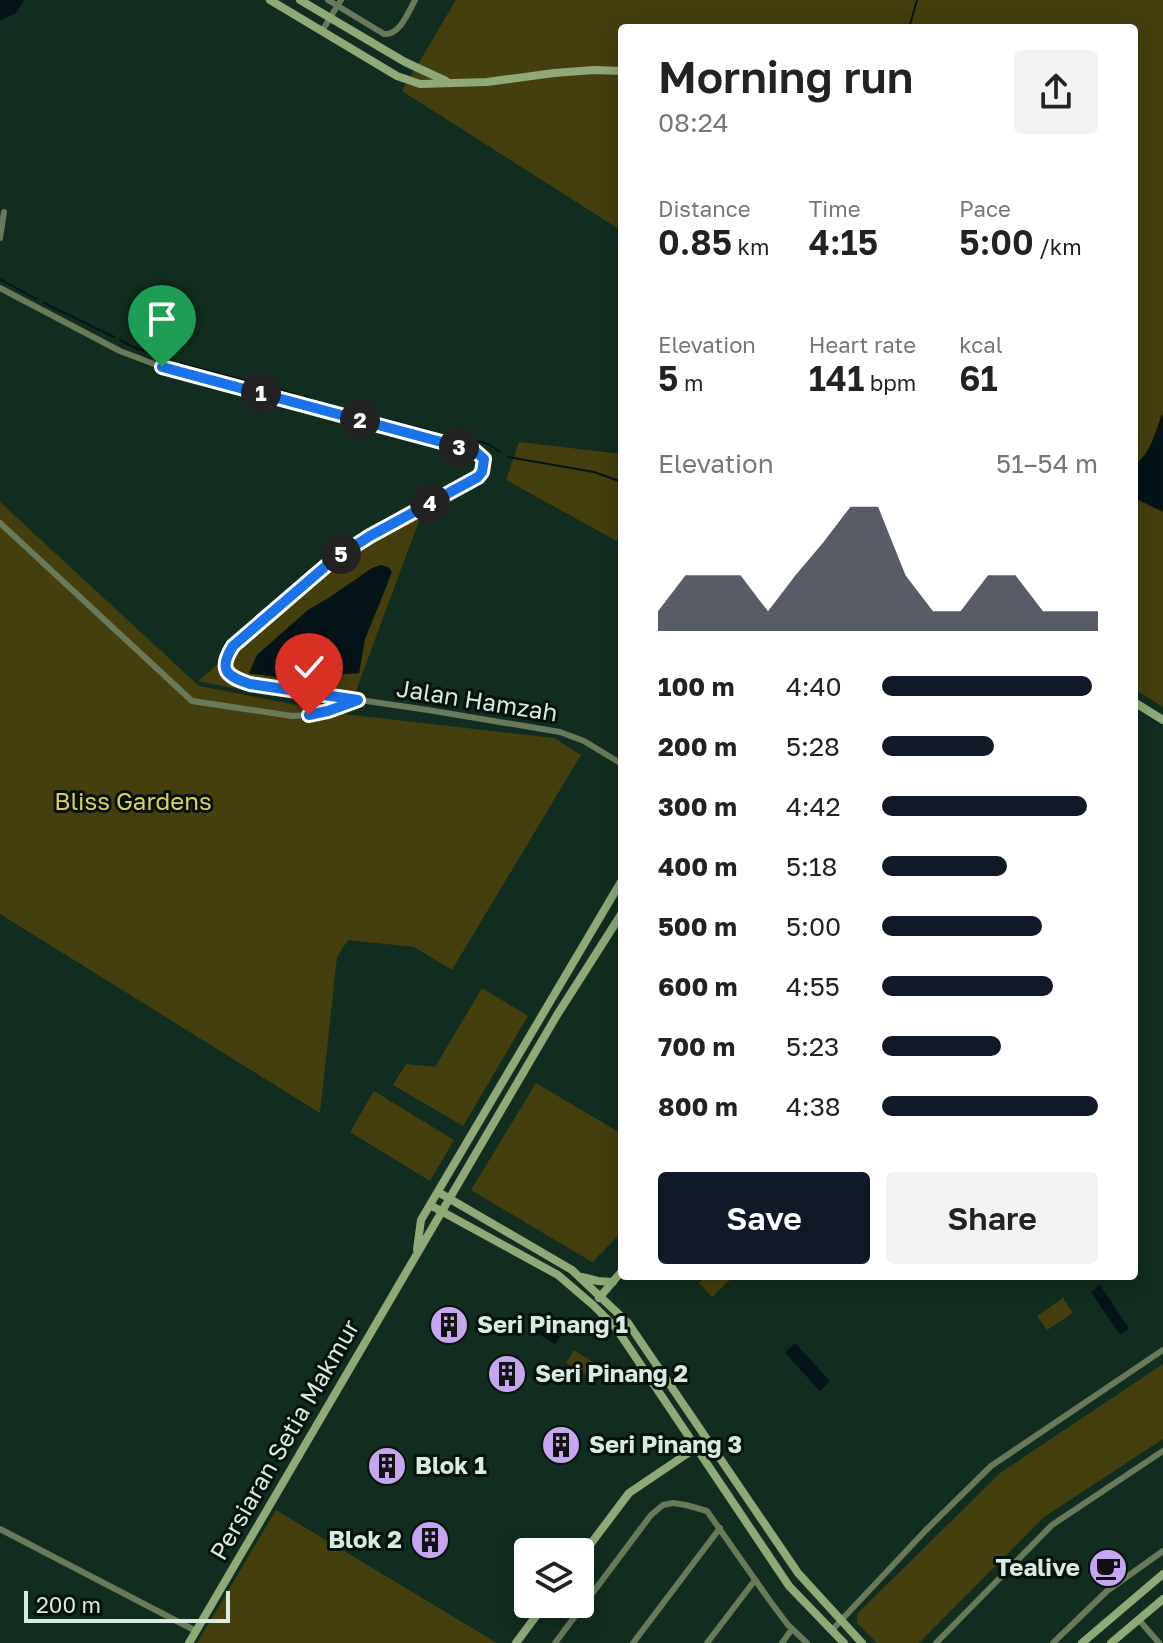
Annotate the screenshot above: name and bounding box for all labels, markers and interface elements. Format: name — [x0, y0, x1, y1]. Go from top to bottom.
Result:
text: Morning run — [658, 50, 913, 103]
button: share — [1014, 50, 1098, 134]
text: 08:24 — [658, 107, 729, 138]
text: Distance — [658, 195, 750, 222]
text: Time — [809, 195, 860, 222]
text: Pace — [959, 195, 1011, 222]
text: 0.85 — [658, 222, 732, 262]
text: 4:15 — [809, 222, 878, 262]
text: 5:00 — [959, 222, 1034, 262]
text: km — [732, 233, 769, 260]
text: /km — [1034, 233, 1082, 260]
pin — [128, 285, 196, 367]
icon: arrive — [140, 297, 184, 341]
text: Elevation — [658, 331, 756, 358]
text: Heart rate — [809, 331, 916, 358]
text: kcal — [959, 331, 1003, 358]
text: 5 — [658, 358, 678, 398]
text: 141 — [809, 358, 864, 398]
text: 61 — [959, 358, 998, 398]
text: m — [678, 369, 703, 396]
text: bpm — [864, 369, 916, 396]
pin: 1 — [241, 373, 281, 413]
text: 1 — [255, 379, 267, 406]
pin: 2 — [340, 400, 380, 440]
text: 2 — [353, 406, 367, 433]
pin: 3 — [439, 427, 479, 467]
text: 3 — [452, 433, 466, 460]
text: Elevation — [658, 448, 774, 479]
text: 51–54 m — [996, 448, 1098, 479]
pin: 4 — [410, 483, 450, 523]
text: 4 — [423, 489, 437, 516]
pin: 5 — [321, 534, 361, 574]
text: 5 — [334, 540, 348, 567]
pin — [275, 633, 343, 715]
icon: check — [287, 645, 331, 689]
text: 100 m — [658, 671, 734, 702]
text: 4:40 — [786, 671, 842, 702]
street label: Jalan Hamzah — [395, 672, 560, 727]
text: 200 m — [658, 731, 737, 762]
text: 5:28 — [786, 731, 840, 762]
park label: Bliss Gardens — [54, 786, 212, 815]
text: 300 m — [658, 791, 737, 822]
text: 4:42 — [786, 791, 841, 822]
text: 400 m — [658, 851, 737, 882]
text: 5:18 — [786, 851, 837, 882]
text: 500 m — [658, 911, 737, 942]
text: 5:00 — [786, 911, 841, 942]
text: 600 m — [658, 971, 738, 1002]
text: 4:55 — [786, 971, 840, 1002]
text: 700 m — [658, 1031, 735, 1062]
text: 5:23 — [786, 1031, 839, 1062]
text: 800 m — [658, 1091, 738, 1122]
text: 4:38 — [786, 1091, 841, 1122]
button: Save — [658, 1172, 870, 1264]
button: Share — [886, 1172, 1098, 1264]
building icon: Seri Pinang 1 — [428, 1304, 470, 1346]
place label: Seri Pinang 1 — [477, 1309, 628, 1338]
street label: Persiaran Setia Makmur — [203, 1314, 364, 1565]
building icon: Seri Pinang 2 — [486, 1353, 528, 1395]
place label: Seri Pinang 2 — [535, 1358, 688, 1387]
building icon: Seri Pinang 3 — [540, 1424, 582, 1466]
place label: Seri Pinang 3 — [589, 1429, 742, 1458]
building icon: Blok 1 — [366, 1445, 408, 1487]
place label: Blok 1 — [415, 1450, 487, 1479]
building icon: Blok 2 — [409, 1519, 451, 1561]
place label: Blok 2 — [328, 1524, 402, 1553]
map controls — [514, 1538, 594, 1618]
button: layers — [514, 1538, 594, 1618]
cafe icon: Tealive — [1087, 1547, 1129, 1589]
place label: Tealive — [996, 1552, 1080, 1581]
scale bar — [24, 1587, 230, 1623]
text: 200 m — [36, 1591, 101, 1618]

